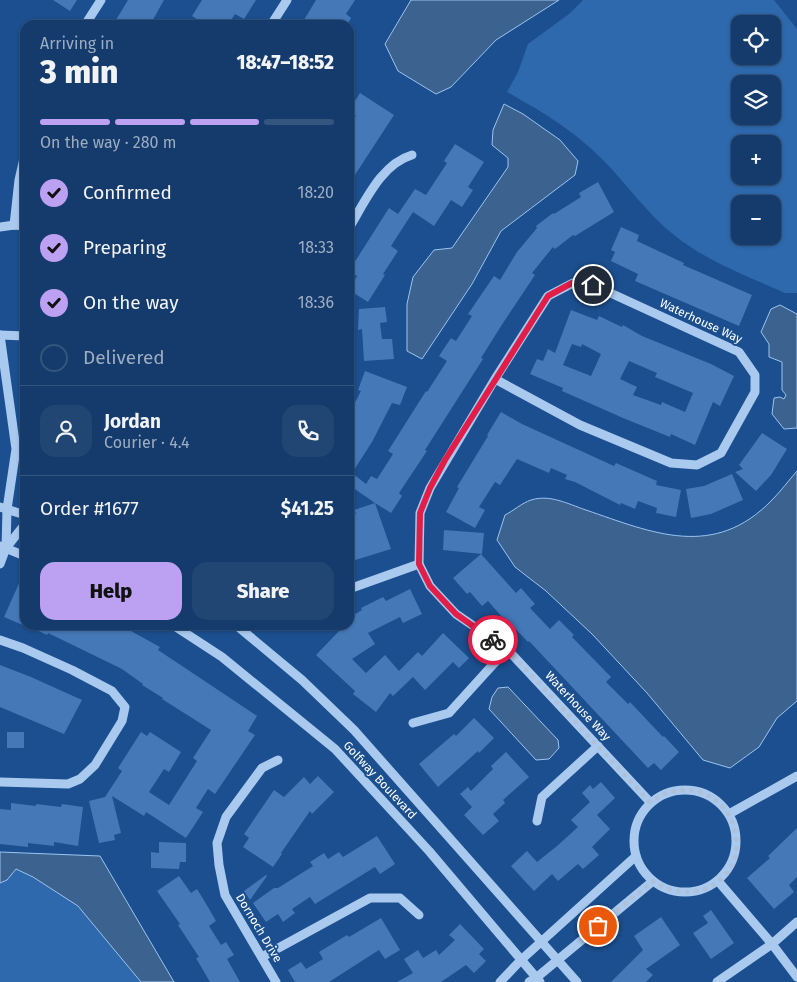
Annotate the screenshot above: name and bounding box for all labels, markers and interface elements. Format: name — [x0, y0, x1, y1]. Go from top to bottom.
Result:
map controls — [731, 15, 781, 245]
button: locate — [731, 15, 781, 65]
text: Arriving in — [40, 34, 114, 53]
text: 18:47–18:52 — [236, 51, 334, 74]
text: 3 min — [40, 53, 118, 91]
button: layers — [731, 75, 781, 125]
text: On the way · 280 m — [40, 133, 176, 152]
button: + — [731, 135, 781, 185]
icon: check — [40, 179, 68, 207]
text: Confirmed — [83, 181, 172, 204]
text: 18:20 — [298, 183, 334, 202]
button: − — [731, 195, 781, 245]
icon: check — [40, 234, 68, 262]
text: Preparing — [83, 236, 166, 259]
text: 18:33 — [298, 238, 334, 257]
pin — [572, 264, 614, 306]
icon: home — [579, 271, 607, 299]
icon: check — [40, 289, 68, 317]
text: On the way — [83, 291, 179, 314]
text: 18:36 — [298, 293, 334, 312]
street label: Waterhouse Way — [657, 296, 745, 346]
text: Delivered — [83, 346, 165, 369]
button: person — [40, 405, 92, 457]
button: phone — [282, 405, 334, 457]
text: Jordan — [104, 410, 161, 433]
text: Courier · 4.4 — [104, 433, 190, 452]
text: Order #1677 — [40, 497, 139, 520]
text: $41.25 — [281, 497, 334, 520]
button: Help — [40, 562, 182, 620]
button: Share — [192, 562, 334, 620]
courier — [468, 615, 518, 665]
icon: bike — [479, 626, 507, 654]
street label: Waterhouse Way — [542, 668, 614, 744]
street label: Golfway Boulevard — [340, 738, 420, 822]
street label: Dornoch Drive — [233, 891, 285, 965]
pin — [577, 905, 619, 947]
icon: bag — [584, 912, 612, 940]

